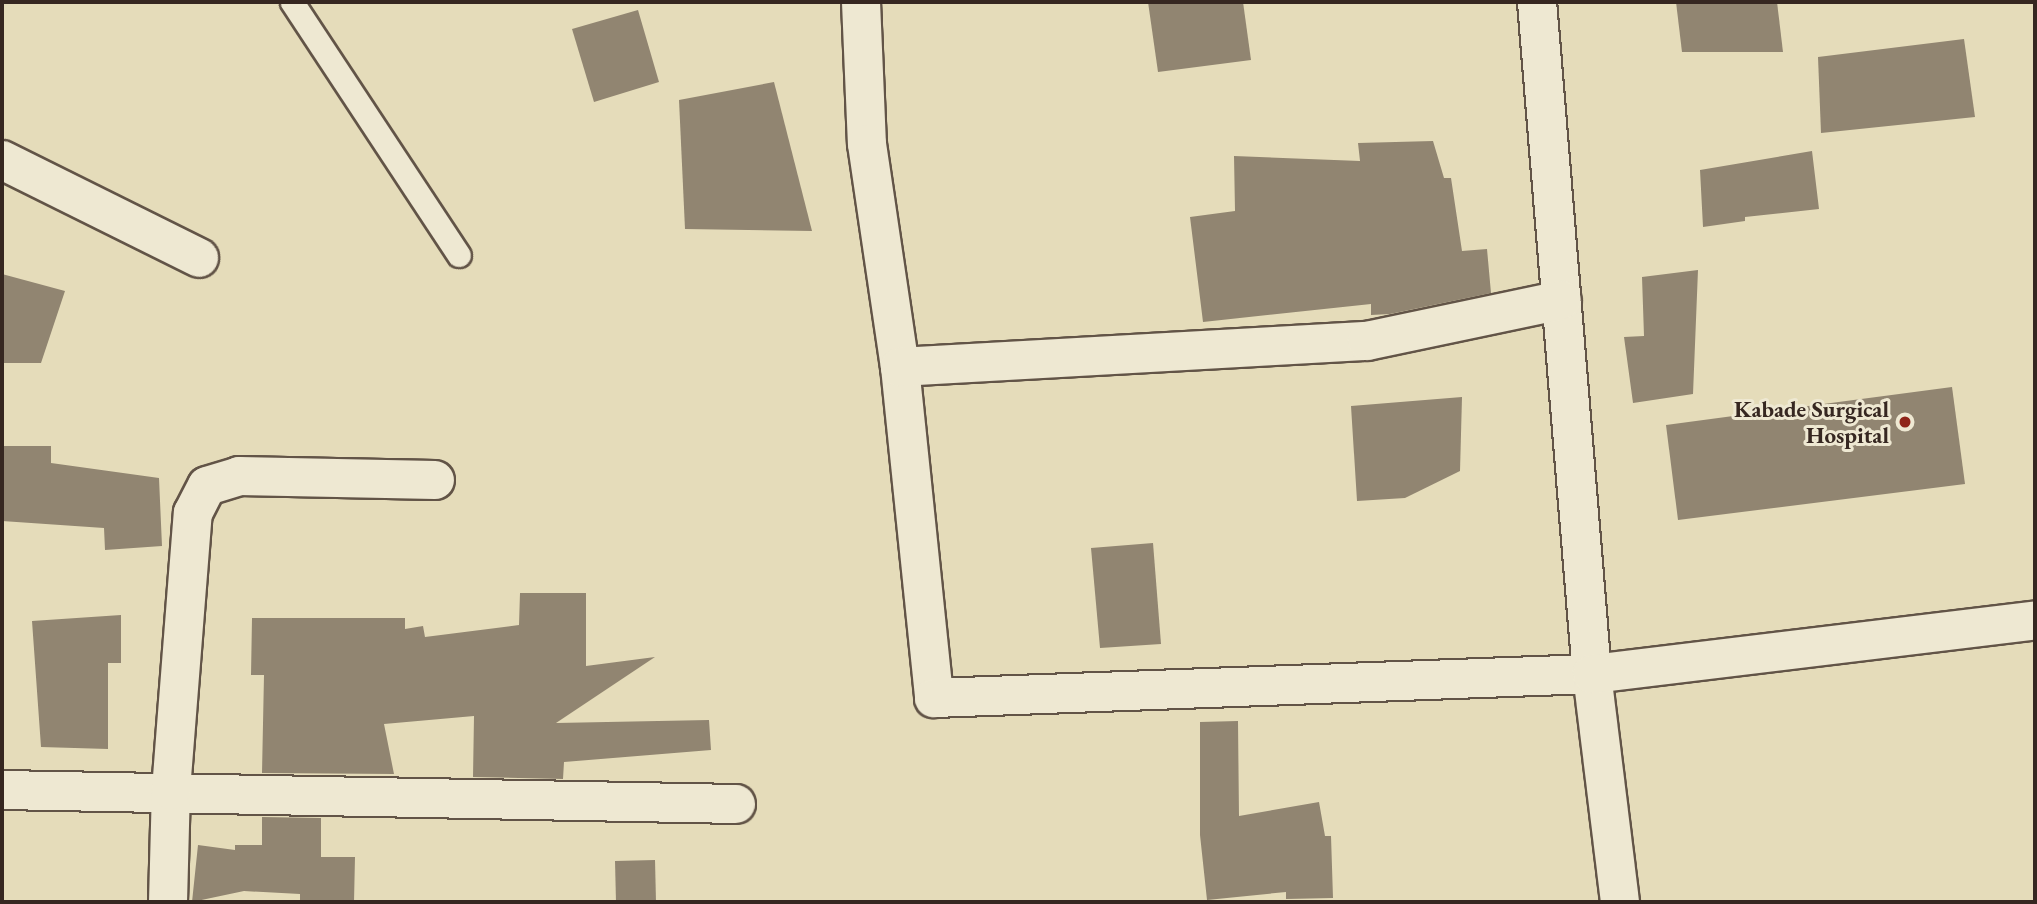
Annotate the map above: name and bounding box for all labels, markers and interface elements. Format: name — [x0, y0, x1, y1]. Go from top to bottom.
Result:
place label: Kabade Surgical Hospital — [1734, 395, 1889, 449]
marker: Kabade Surgical Hospital — [1895, 412, 1915, 432]

